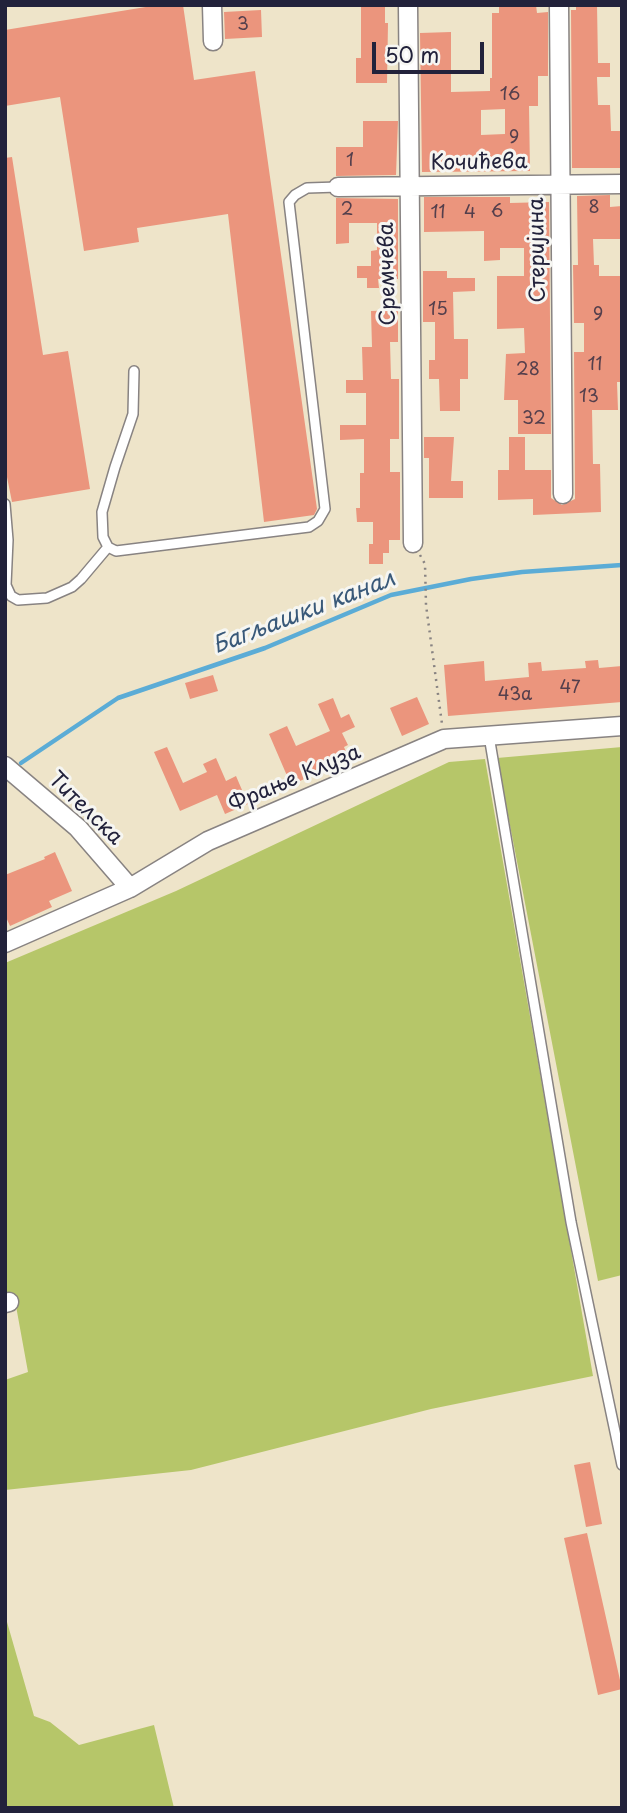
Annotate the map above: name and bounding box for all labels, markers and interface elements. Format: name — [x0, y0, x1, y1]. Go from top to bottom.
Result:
house number: 3 — [237, 14, 249, 36]
scale bar — [375, 28, 487, 72]
text: 50 m — [385, 38, 439, 70]
house number: 16 — [500, 84, 520, 106]
house number: 9 — [509, 127, 519, 149]
house number: 1 — [346, 150, 354, 172]
street label: Кочићева — [430, 150, 528, 176]
street label: Стеријина — [524, 197, 552, 303]
house number: 8 — [588, 197, 600, 219]
house number: 2 — [341, 199, 353, 221]
house number: 6 — [491, 201, 503, 223]
house number: 11 — [430, 202, 446, 224]
house number: 4 — [464, 202, 476, 224]
street label: Сремчева — [374, 222, 402, 326]
house number: 15 — [428, 299, 448, 321]
house number: 9 — [593, 304, 603, 326]
house number: 11 — [587, 354, 603, 376]
house number: 28 — [516, 359, 540, 381]
house number: 13 — [579, 386, 599, 408]
house number: 32 — [522, 408, 546, 430]
water label: Багљашки канал — [209, 565, 399, 661]
house number: 47 — [559, 677, 581, 699]
house number: 43a — [498, 684, 532, 706]
street label: Фрање Клуза — [225, 740, 365, 818]
street label: Тителска — [43, 767, 127, 851]

